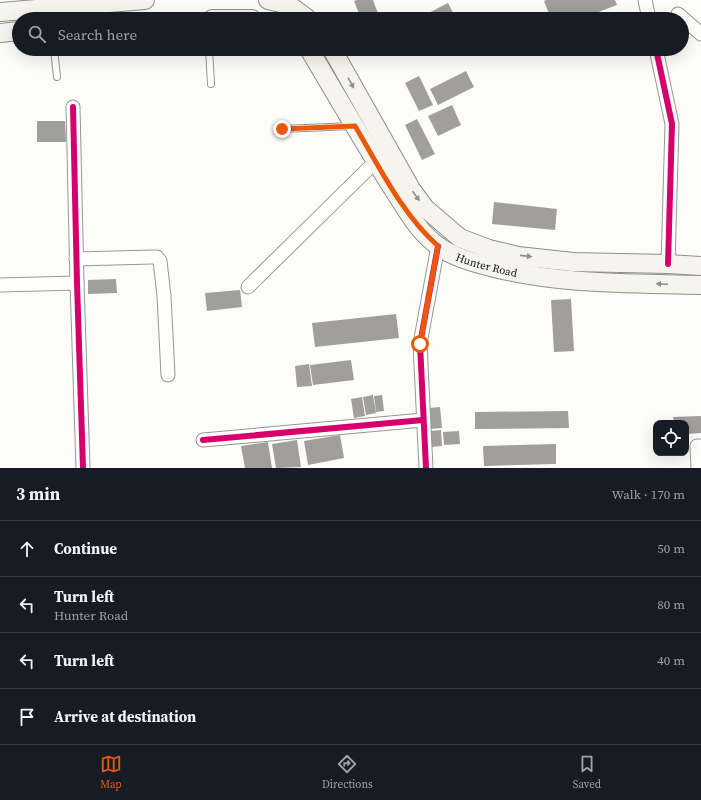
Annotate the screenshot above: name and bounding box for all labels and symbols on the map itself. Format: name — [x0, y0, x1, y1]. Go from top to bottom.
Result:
one-way arrow — [348, 77, 354, 89]
route end — [273, 120, 291, 138]
one-way arrow — [412, 190, 420, 201]
street label: Hunter Road — [454, 250, 519, 281]
one-way arrow — [520, 253, 532, 260]
one-way arrow — [655, 281, 668, 287]
route start — [411, 335, 429, 353]

